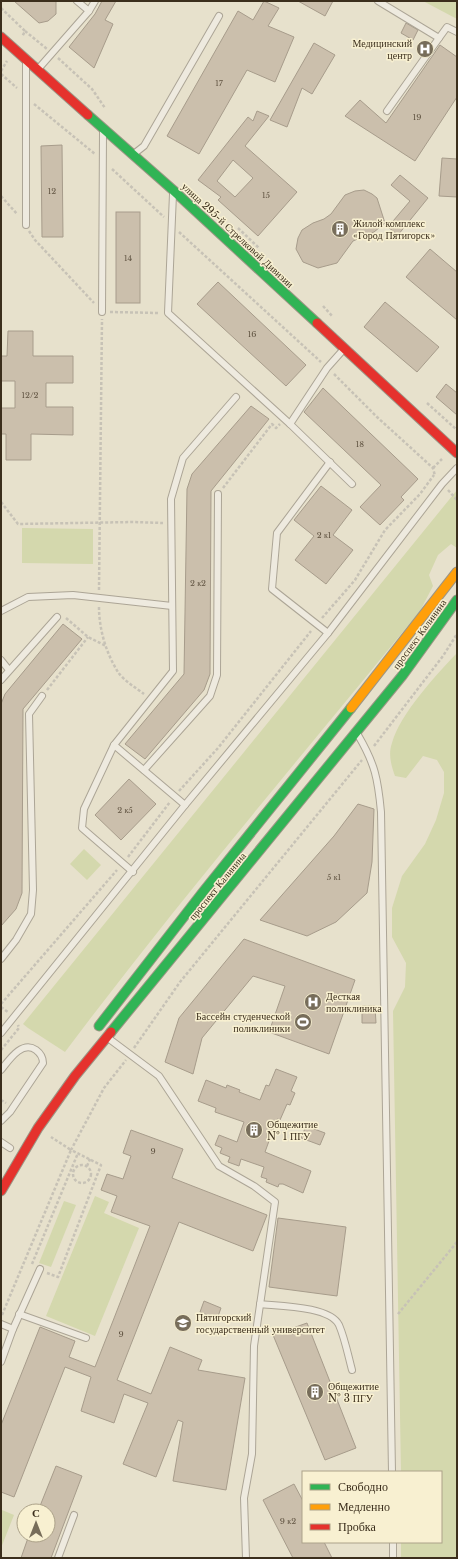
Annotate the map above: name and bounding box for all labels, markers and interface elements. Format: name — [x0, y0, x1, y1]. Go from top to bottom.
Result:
place label: Медицинский центр — [352, 37, 413, 62]
hospital icon: Медицинский центр — [415, 39, 435, 59]
house number: 17 — [215, 78, 224, 88]
house number: 19 — [413, 112, 421, 122]
street label: улица 295-й Стрелковой Дивизии — [179, 180, 297, 291]
house number: 12 — [48, 186, 56, 196]
house number: 15 — [262, 190, 271, 200]
place label: Жилой комплекс «Город Пятигорск» — [353, 217, 435, 242]
building icon: Жилой комплекс «Город Пятигорск» — [330, 219, 350, 239]
house number: 14 — [124, 253, 132, 263]
house number: 16 — [248, 329, 256, 339]
house number: 12/2 — [21, 390, 39, 400]
house number: 18 — [356, 439, 364, 449]
house number: 2 к1 — [317, 530, 332, 540]
house number: 2 к2 — [190, 578, 206, 588]
street label: проспект Калинина — [390, 596, 450, 672]
house number: 2 к5 — [117, 805, 133, 815]
street label: проспект Калинина — [186, 849, 249, 923]
house number: 5 к1 — [327, 872, 342, 882]
place label: Десткая поликлиника — [326, 990, 382, 1015]
hospital icon: Десткая поликлиника — [303, 992, 323, 1012]
place label: Бассейн студенческой поликлиники — [196, 1010, 291, 1035]
sports icon: Бассейн студенческой поликлиники — [293, 1012, 313, 1032]
place label: Общежитие № 1 ПГУ — [267, 1118, 318, 1143]
building icon: Общежитие № 1 ПГУ — [244, 1120, 264, 1140]
house number: 9 — [150, 1146, 156, 1156]
place label: Пятигорский государственный университет — [196, 1311, 325, 1336]
school or university icon: Пятигорский государственный университет — [173, 1313, 193, 1333]
house number: 9 — [118, 1329, 124, 1339]
place label: Общежитие № 3 ПГУ — [328, 1380, 379, 1405]
building icon: Общежитие № 3 ПГУ — [305, 1382, 325, 1402]
legend — [302, 1471, 442, 1543]
text: Свободно — [338, 1479, 388, 1494]
text: Медленно — [338, 1499, 390, 1514]
north arrow — [16, 1503, 56, 1543]
text: С — [32, 1506, 40, 1520]
house number: 9 к2 — [280, 1516, 296, 1526]
text: Пробка — [338, 1519, 376, 1534]

